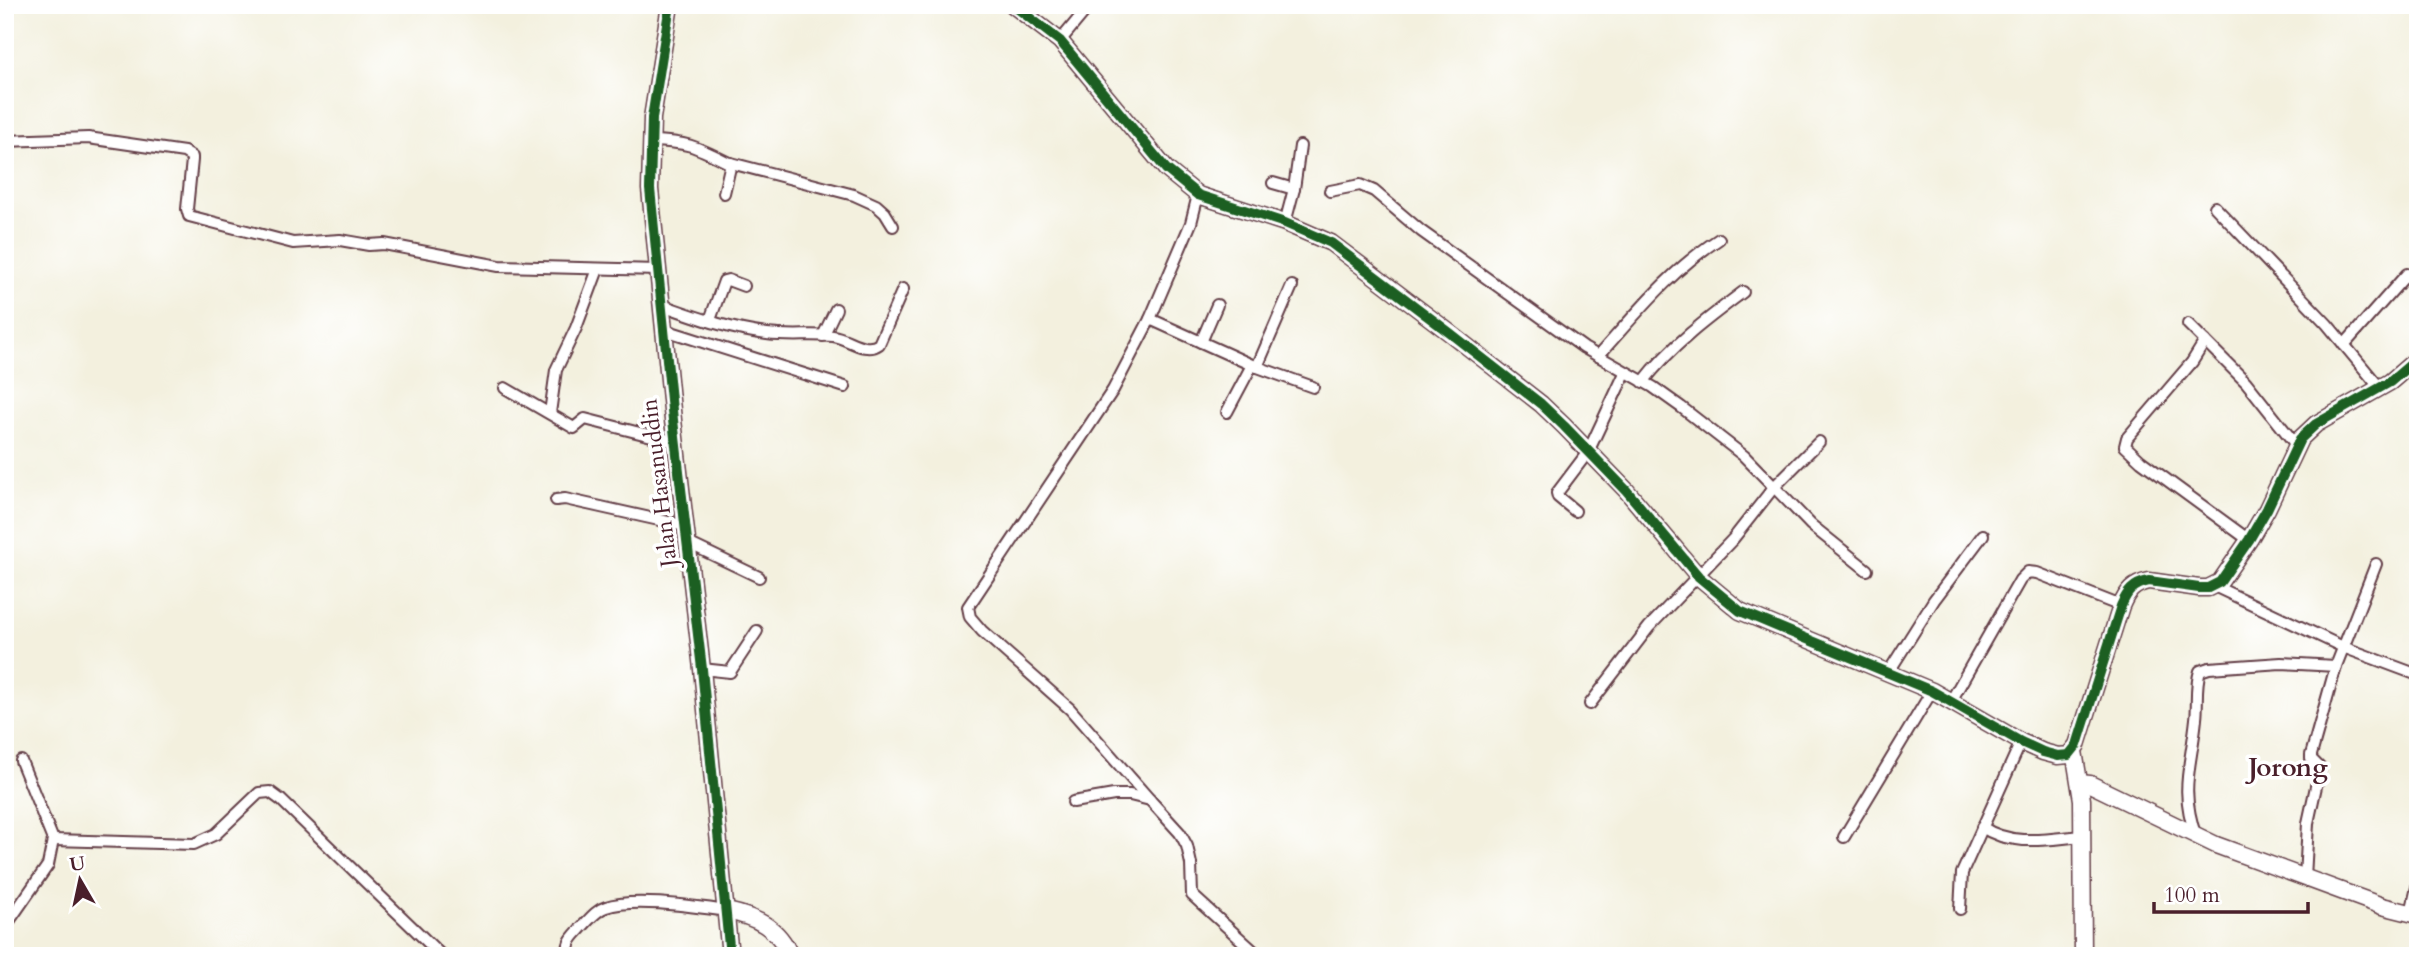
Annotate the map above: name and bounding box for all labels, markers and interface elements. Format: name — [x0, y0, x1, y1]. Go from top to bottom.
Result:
street label: Jalan Hasanuddin — [633, 397, 685, 572]
district label: Jorong — [2244, 750, 2328, 785]
north arrow — [46, 846, 116, 916]
text: U — [68, 850, 88, 878]
scale bar — [2154, 870, 2308, 914]
text: 100 m — [2164, 881, 2220, 910]

